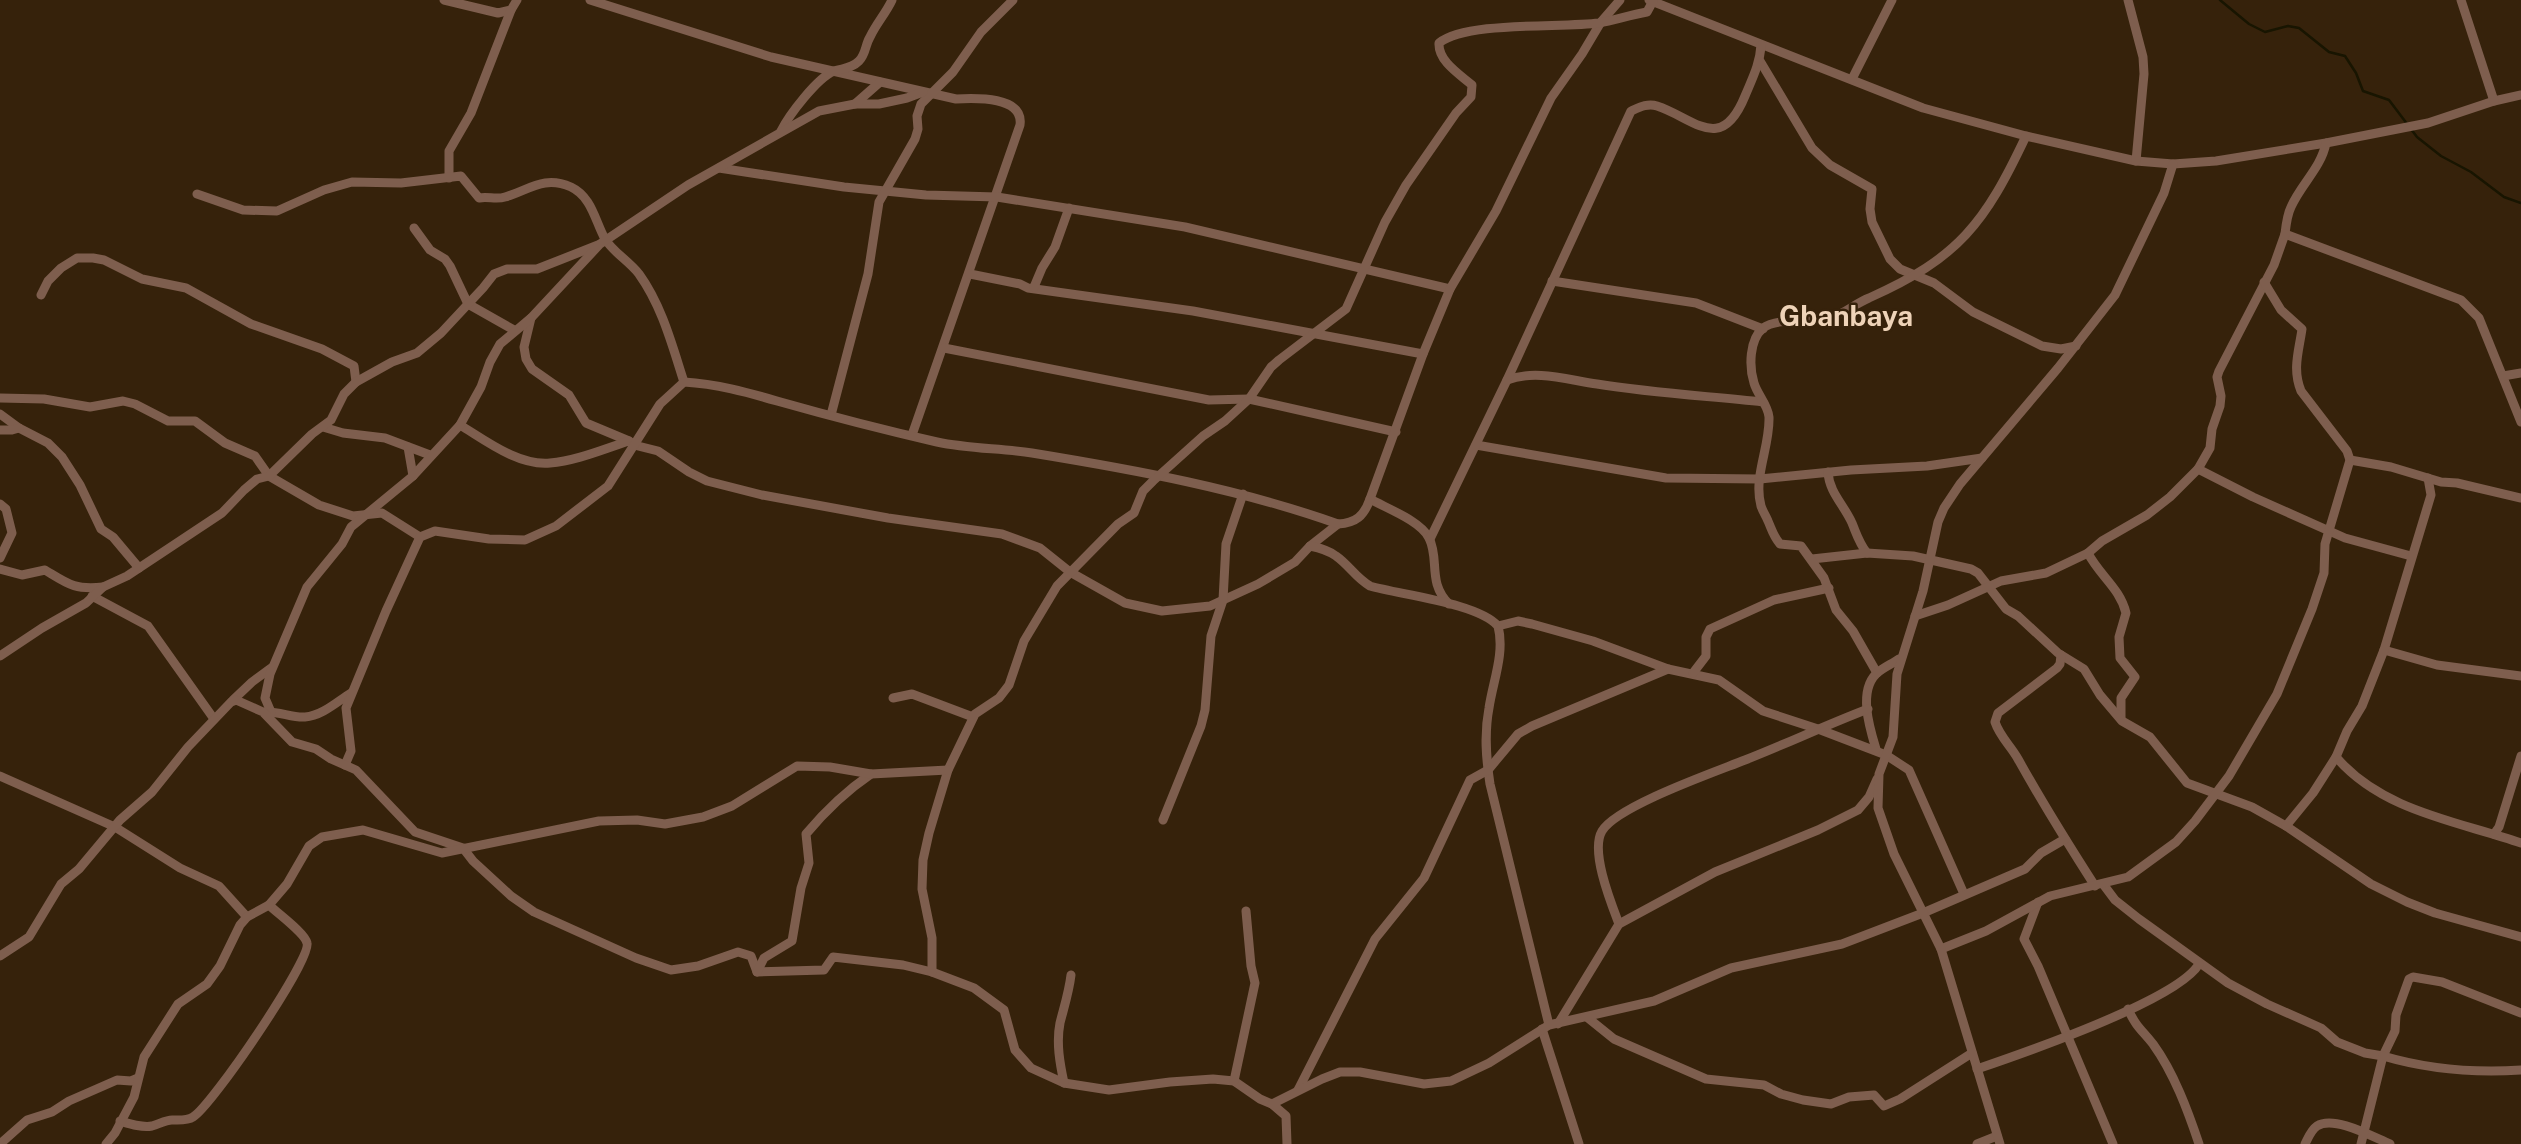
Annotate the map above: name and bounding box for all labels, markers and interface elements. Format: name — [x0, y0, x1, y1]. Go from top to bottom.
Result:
district label: Gbanbaya — [1779, 299, 1913, 332]

